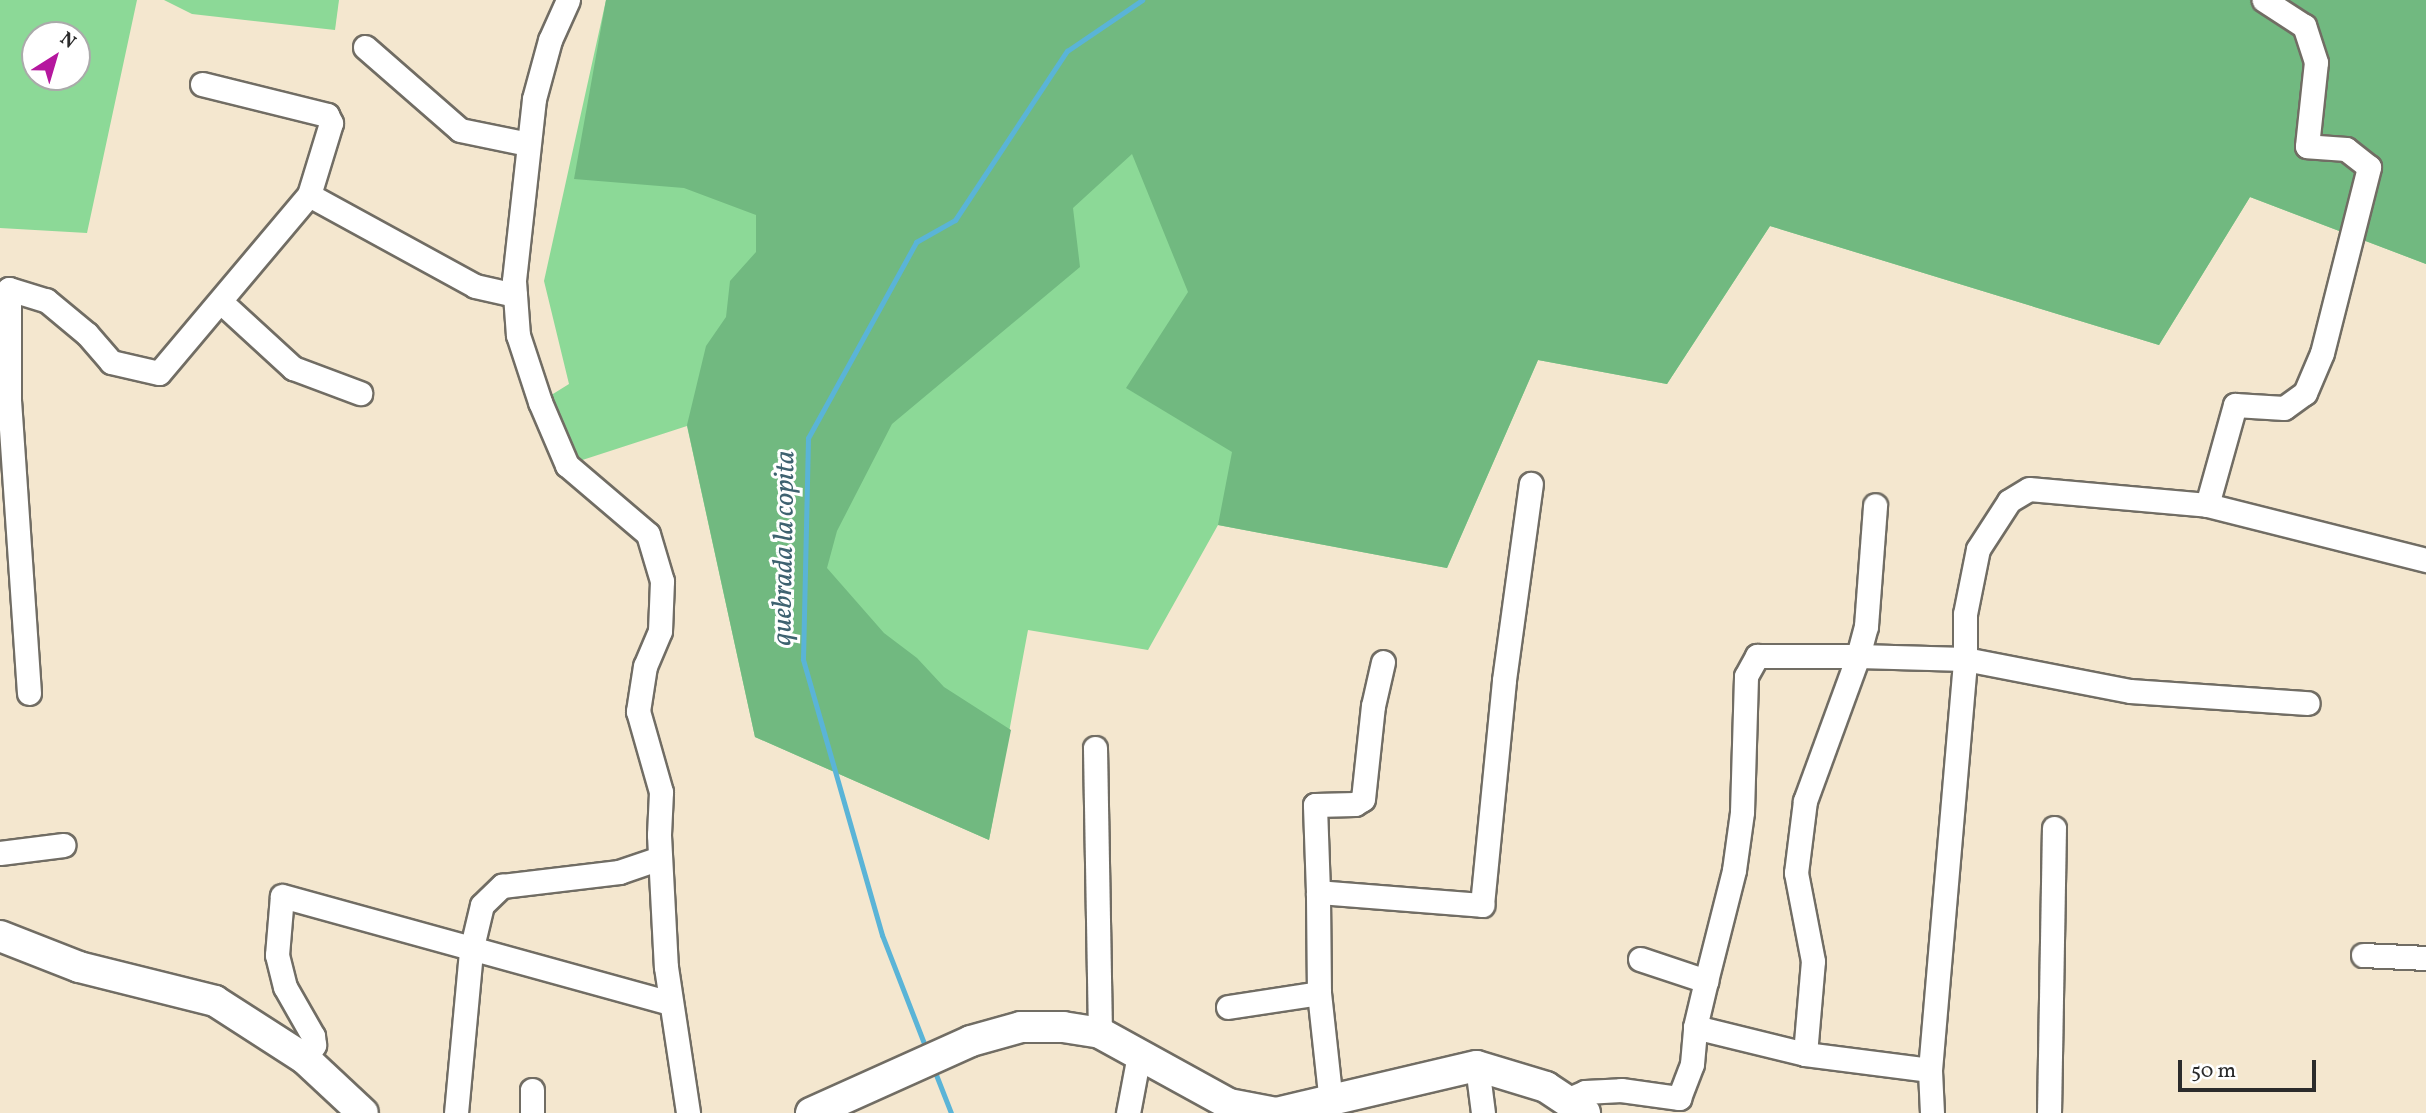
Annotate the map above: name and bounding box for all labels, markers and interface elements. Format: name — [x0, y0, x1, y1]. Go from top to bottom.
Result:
north arrow — [21, 21, 91, 91]
text: N — [54, 26, 81, 55]
water label: quebrada la copita — [767, 450, 803, 646]
scale bar — [2181, 1046, 2319, 1090]
text: 50 m — [2191, 1057, 2236, 1086]

